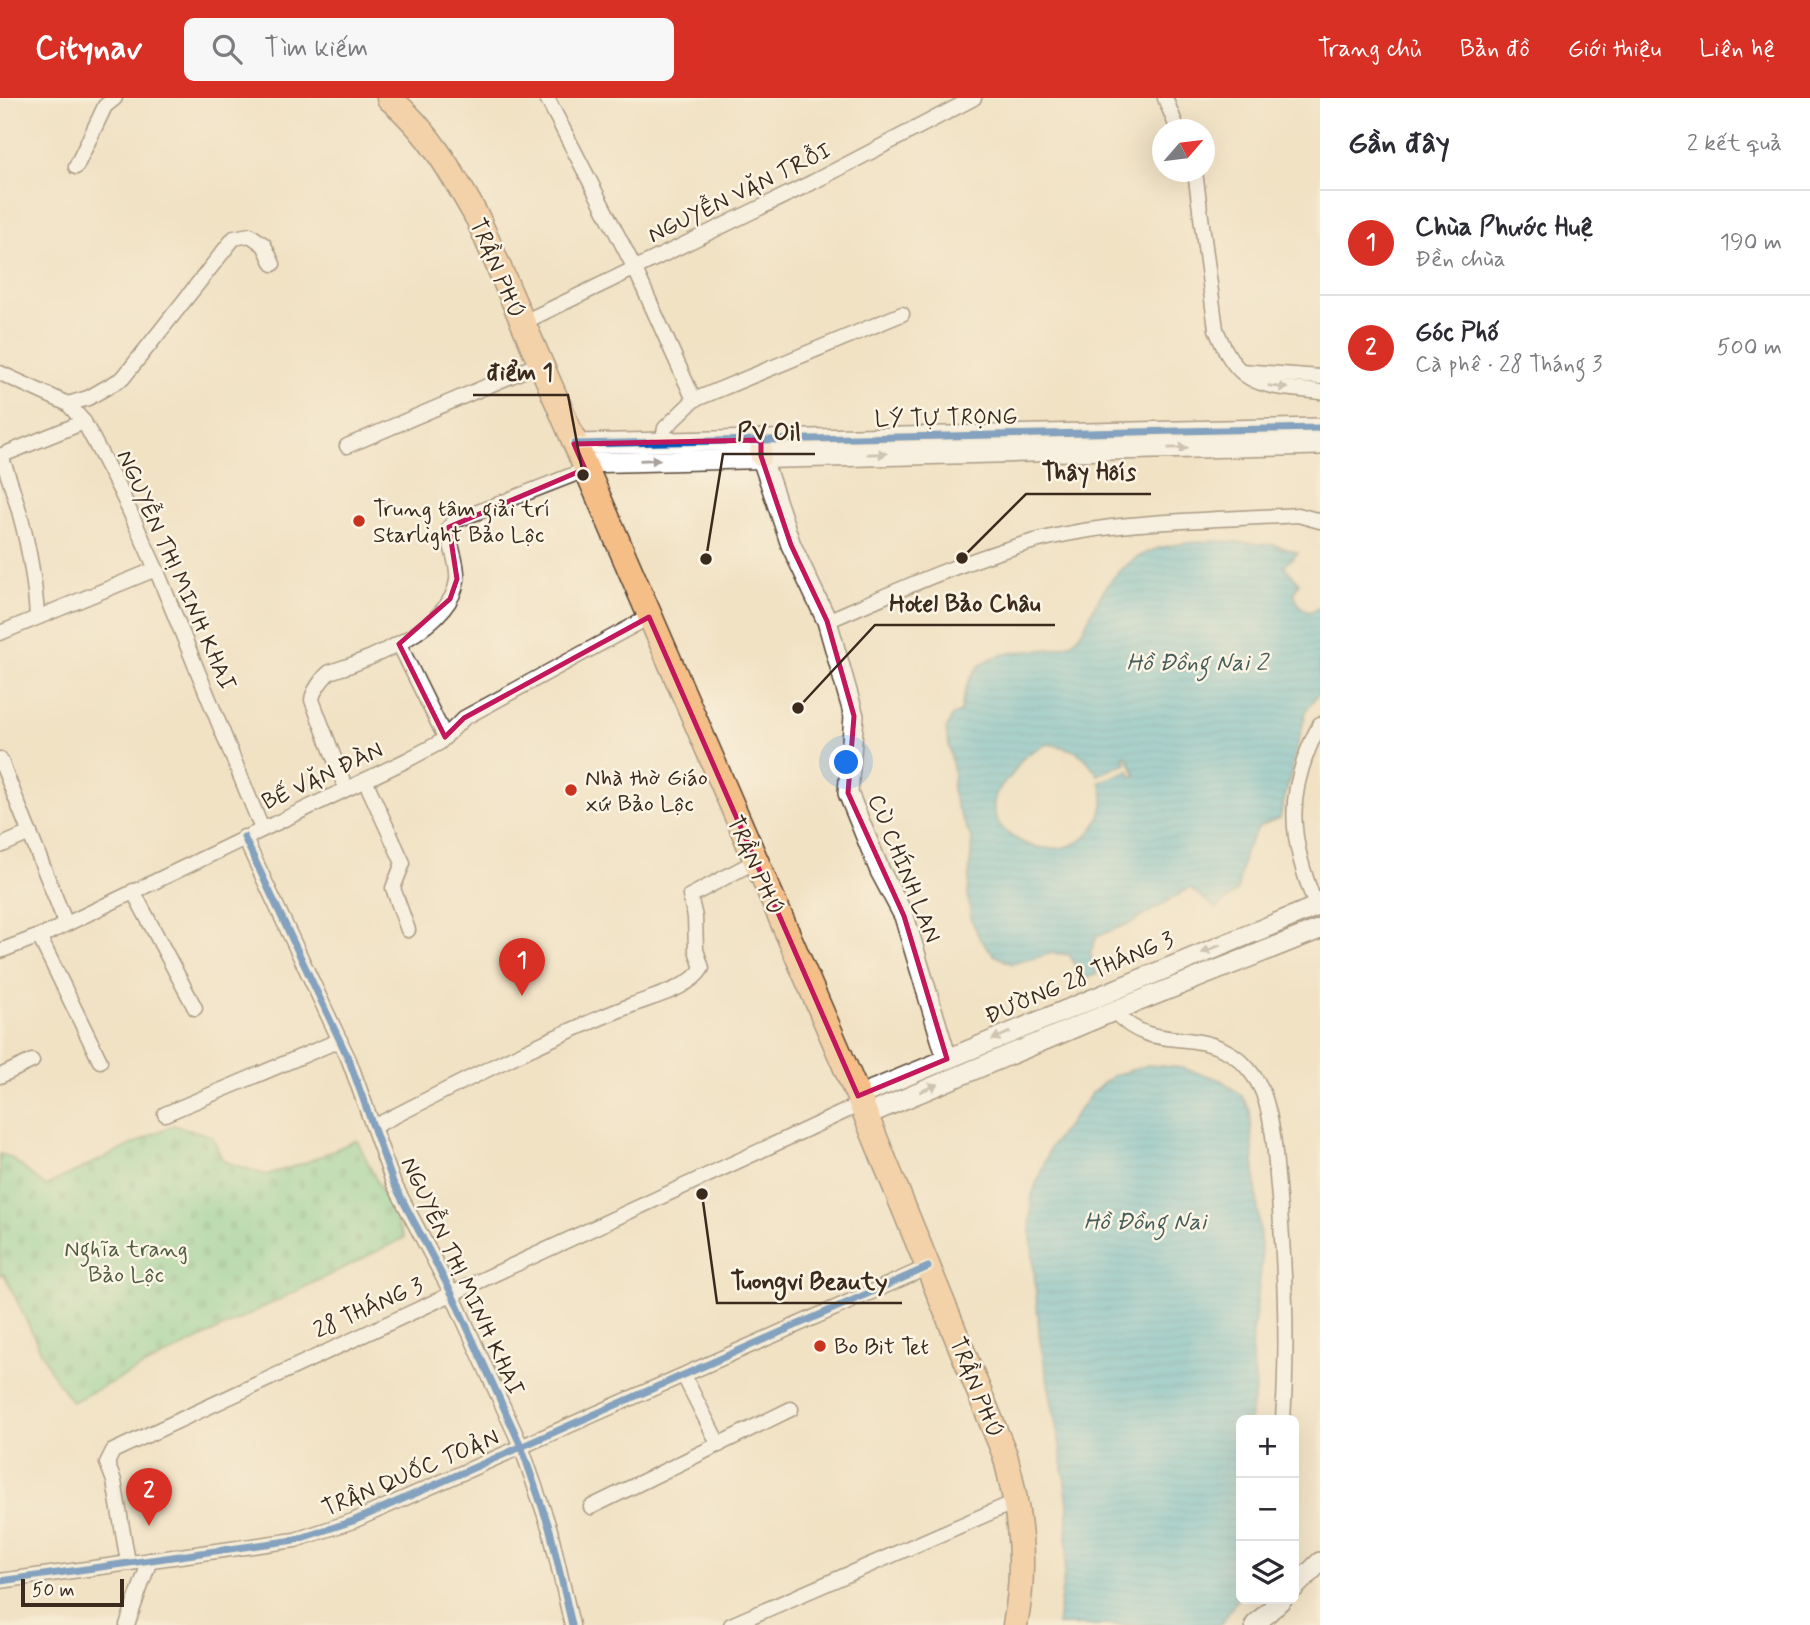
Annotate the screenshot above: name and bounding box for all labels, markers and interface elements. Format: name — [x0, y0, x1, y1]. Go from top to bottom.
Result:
search box — [184, 18, 674, 81]
text: Citynav — [35, 27, 142, 71]
icon: search — [208, 30, 246, 68]
text: Tìm kiếm — [264, 32, 368, 66]
text: Trang chủ — [1318, 34, 1422, 65]
text: Bản đồ — [1460, 34, 1530, 65]
text: Giới thiệu — [1568, 34, 1661, 65]
text: Liên hệ — [1699, 34, 1775, 65]
north arrow — [1152, 119, 1215, 182]
text: Gần đây — [1348, 124, 1450, 163]
text: 2 kết quả — [1687, 129, 1782, 159]
street label: NGUYỄN VĂN TRỖI — [643, 135, 837, 251]
text: Chùa Phước Huệ — [1415, 211, 1593, 245]
street label: TRẦN PHÚ — [462, 214, 531, 324]
text: 1 — [1366, 228, 1376, 258]
text: 190 m — [1720, 228, 1782, 258]
text: Đền chùa — [1415, 245, 1505, 275]
text: Góc Phố — [1415, 316, 1499, 350]
text: 2 — [1365, 333, 1377, 363]
text: 500 m — [1717, 333, 1782, 363]
callout: điểm 1 — [473, 350, 568, 395]
text: Cà phê · 28 Tháng 3 — [1415, 350, 1602, 380]
text: điểm 1 — [487, 358, 553, 389]
one-way arrow — [1267, 381, 1289, 392]
street label: LÝ TỰ TRỌNG — [874, 403, 1018, 435]
callout: PV Oil — [723, 409, 815, 454]
text: PV Oil — [737, 418, 801, 449]
one-way arrow — [1168, 442, 1190, 454]
street label: NGUYỄN THỊ MINH KHAI — [109, 445, 243, 696]
one-way arrow — [867, 448, 889, 460]
callout: Thây Hôís — [1026, 449, 1151, 494]
one-way arrow — [639, 455, 661, 466]
text: Thây Hôís — [1042, 458, 1137, 489]
place label: Trung tâm giải trí Starlight Bảo Lộc — [373, 495, 550, 551]
marker: Trung tâm giải trí Starlight Bảo Lộc — [351, 513, 367, 529]
callout: Hotel Bảo Châu — [875, 580, 1055, 625]
text: Hotel Bảo Châu — [889, 589, 1041, 620]
water label: Hồ Đồng Nai 2 — [1127, 648, 1270, 682]
street label: BẾ VĂN ĐÀN — [257, 736, 388, 818]
your location — [829, 745, 863, 779]
place label: Nhà thờ Giáo xứ Bảo Lộc — [585, 764, 708, 820]
marker: Nhà thờ Giáo xứ Bảo Lộc — [563, 782, 579, 798]
street label: CÙ CHÍNH LAN — [860, 790, 947, 947]
street label: TRẦN PHÚ — [719, 811, 789, 920]
street label: ĐƯỜNG 28 THÁNG 3 — [981, 925, 1179, 1032]
pin: 1 — [499, 938, 545, 996]
one-way arrow — [1201, 943, 1222, 954]
one-way arrow — [991, 1031, 1012, 1042]
one-way arrow — [918, 1082, 939, 1093]
street label: NGUYỄN THỊ MINH KHAI — [393, 1152, 531, 1401]
water label: Hồ Đồng Nai — [1084, 1207, 1208, 1241]
park label: Nghĩa trang Bảo Lộc — [64, 1235, 188, 1291]
callout: Tuongvi Beauty — [717, 1258, 902, 1303]
text: Tuongvi Beauty — [731, 1267, 887, 1301]
street label: 28 THÁNG 3 — [309, 1271, 428, 1346]
place label: Bo Bit Tet — [834, 1333, 929, 1363]
street label: TRẦN PHÚ — [941, 1333, 1009, 1443]
marker: Bo Bit Tet — [812, 1338, 828, 1354]
map controls — [1236, 1415, 1299, 1604]
button: + — [1236, 1415, 1299, 1478]
street label: TRẦN QUỐC TOẢN — [318, 1423, 504, 1525]
pin: 2 — [126, 1468, 172, 1526]
button: − — [1236, 1478, 1299, 1541]
button: layers — [1236, 1541, 1299, 1604]
scale bar — [21, 1576, 124, 1608]
text: 50 m — [32, 1578, 75, 1603]

